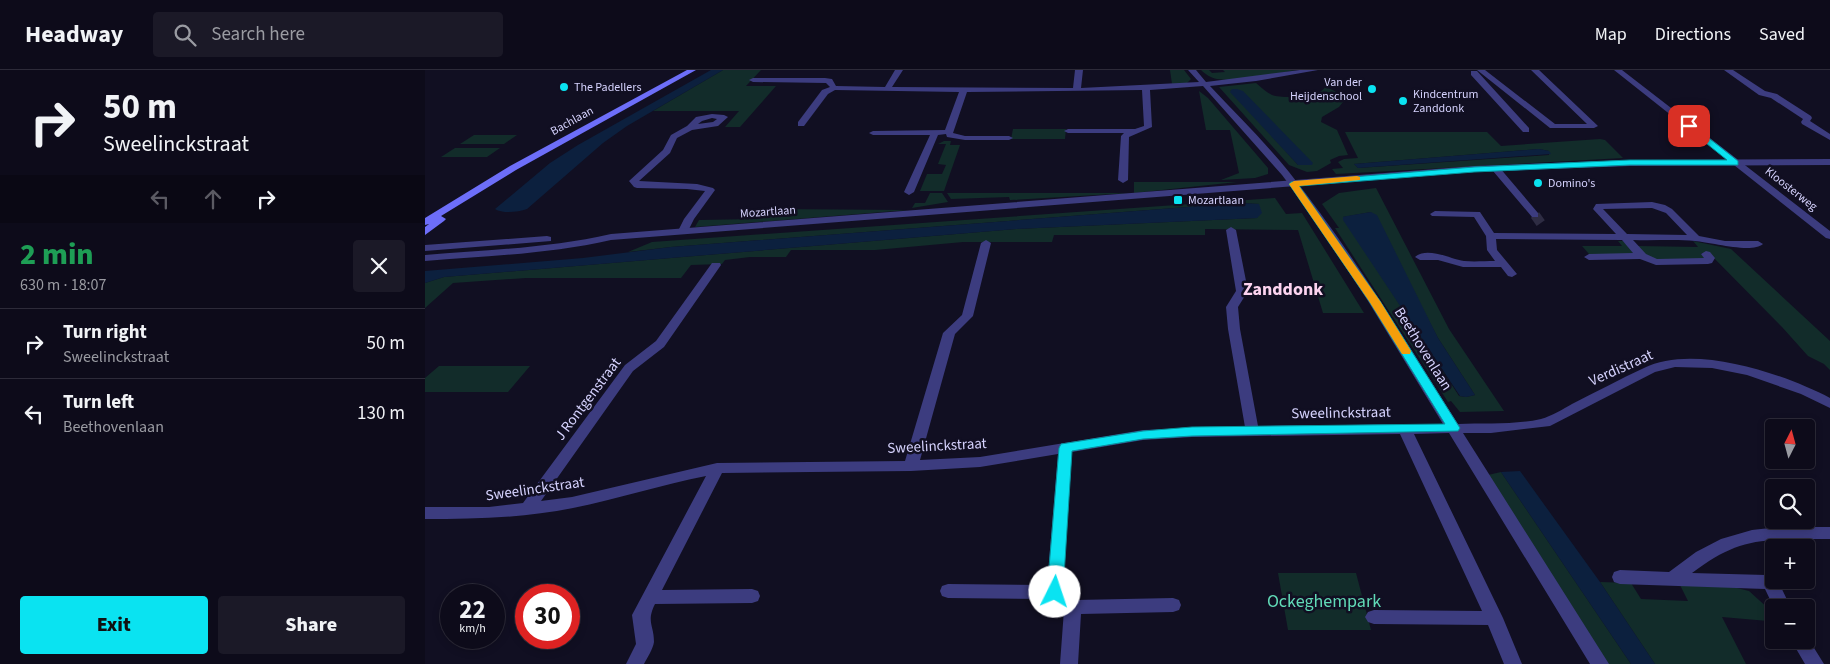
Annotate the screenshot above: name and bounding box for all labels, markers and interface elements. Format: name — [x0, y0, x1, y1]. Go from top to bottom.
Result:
search box — [153, 12, 503, 57]
text: Headway — [25, 17, 123, 52]
icon: search — [171, 21, 199, 49]
text: Search here — [211, 21, 305, 48]
text: Map — [1595, 22, 1627, 47]
text: Directions — [1655, 22, 1731, 47]
text: Saved — [1759, 22, 1805, 47]
place label: Van der Heijdenschool — [1290, 74, 1363, 105]
place label: The Padellers — [574, 79, 641, 96]
marker: The Padellers — [558, 81, 570, 93]
text: 50 m — [103, 82, 177, 132]
marker: Van der Heijdenschool — [1366, 83, 1378, 95]
place label: Kindcentrum Zanddonk — [1413, 86, 1479, 117]
icon: right — [20, 90, 85, 155]
marker: Kindcentrum Zanddonk — [1397, 95, 1409, 107]
street label: Bachlaan — [547, 102, 597, 140]
pin — [1668, 105, 1710, 147]
icon: arrive — [1675, 112, 1703, 140]
text: Sweelinckstraat — [103, 128, 249, 160]
street label: Kloosterweg — [1761, 163, 1821, 215]
place label: Domino's — [1548, 175, 1595, 192]
marker: Domino's — [1532, 177, 1544, 189]
icon: left — [146, 185, 174, 213]
icon: ahead — [199, 185, 227, 213]
icon: right — [252, 185, 280, 213]
place label: Mozartlaan — [1188, 192, 1244, 209]
marker: Mozartlaan — [1172, 194, 1184, 206]
street label: Mozartlaan — [739, 202, 797, 222]
text: 2 min — [20, 233, 94, 276]
button: close — [353, 240, 405, 292]
text: 630 m · 18:07 — [20, 274, 107, 296]
district label: Zanddonk — [1243, 277, 1323, 302]
street label: Beethovenlaan — [1389, 303, 1457, 395]
text: Turn right — [63, 319, 147, 346]
icon: right — [20, 330, 48, 358]
text: 50 m — [367, 330, 405, 357]
street label: Verdistraat — [1586, 345, 1656, 391]
text: Sweelinckstraat — [63, 346, 169, 368]
street label: J Rontgenstraat — [550, 353, 626, 445]
text: Turn left — [63, 389, 134, 416]
icon: left — [20, 400, 48, 428]
text: 130 m — [357, 400, 405, 427]
street label: Sweelinckstraat — [1291, 402, 1391, 424]
text: Beethovenlaan — [63, 416, 164, 438]
north arrow — [1765, 419, 1815, 469]
map controls — [1765, 419, 1815, 649]
street label: Sweelinckstraat — [887, 433, 987, 459]
street label: Sweelinckstraat — [484, 472, 586, 506]
button: search — [1765, 479, 1815, 529]
button: + — [1765, 539, 1815, 589]
position arrow — [1028, 565, 1080, 617]
speed limit sign: 30 — [515, 584, 580, 649]
park label: Ockeghempark — [1267, 589, 1381, 614]
text: 22 — [459, 592, 486, 628]
button: Exit — [20, 596, 208, 654]
button: Share — [218, 596, 405, 654]
button: − — [1765, 599, 1815, 649]
text: km/h — [459, 620, 486, 637]

